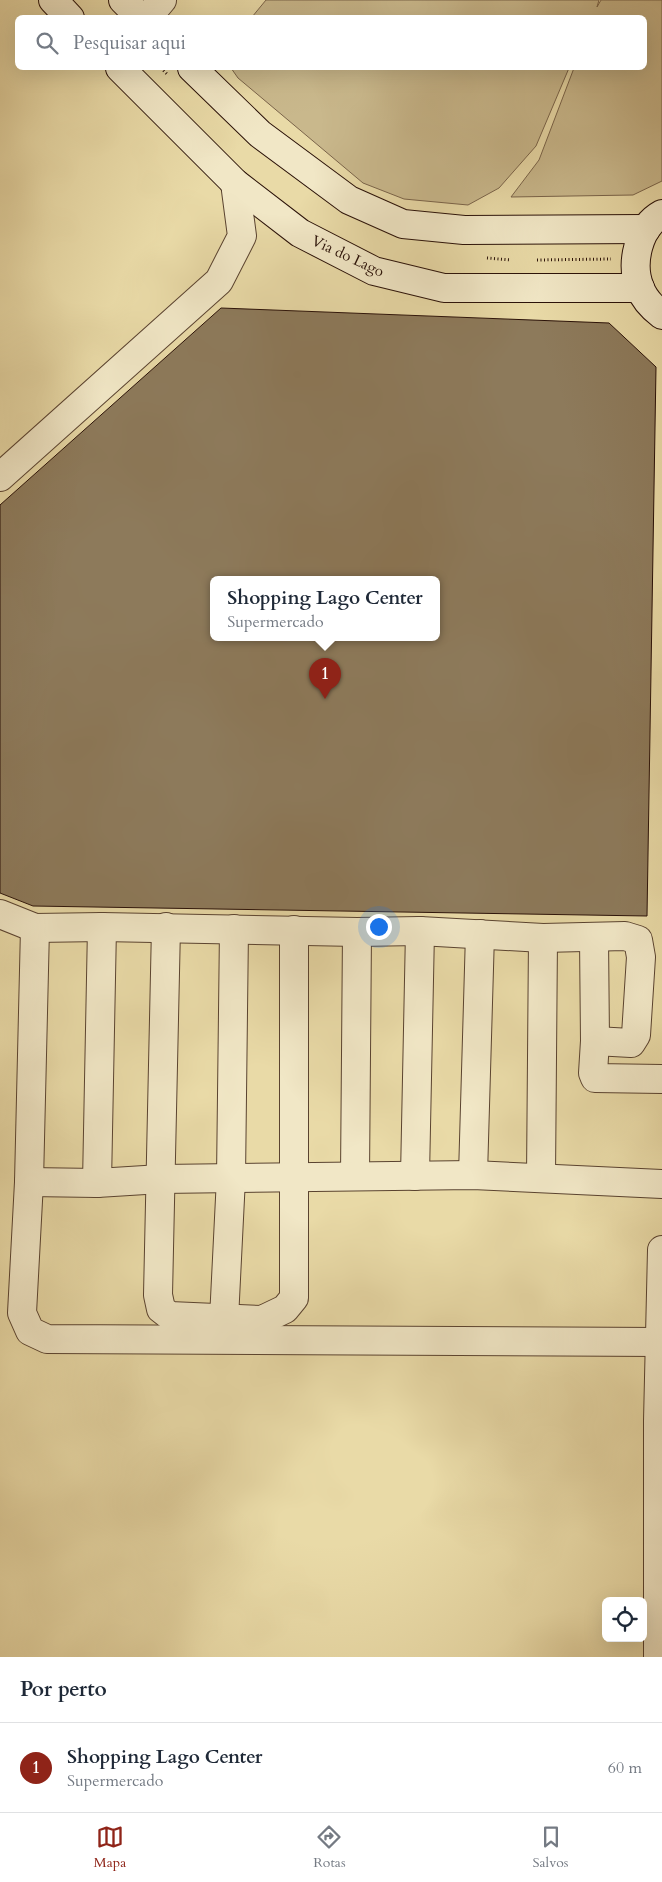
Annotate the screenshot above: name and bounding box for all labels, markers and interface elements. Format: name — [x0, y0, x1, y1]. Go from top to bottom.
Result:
search box — [15, 15, 647, 70]
icon: search — [33, 29, 61, 57]
text: Pesquisar aqui — [73, 30, 186, 56]
street label: Via do Lago — [308, 230, 388, 282]
popup — [210, 576, 440, 641]
text: Shopping Lago Center — [227, 585, 423, 611]
text: Supermercado — [227, 611, 324, 633]
pin: 1 — [309, 658, 341, 699]
your location — [366, 914, 392, 940]
map controls — [602, 1597, 647, 1642]
button: locate — [602, 1597, 647, 1642]
text: Por perto — [20, 1675, 107, 1704]
text: Shopping Lago Center — [67, 1744, 263, 1770]
text: 1 — [32, 1757, 40, 1779]
text: 60 m — [608, 1757, 642, 1779]
text: Supermercado — [67, 1770, 163, 1792]
tab: Mapa — [93, 1823, 126, 1872]
tab: Rotas — [313, 1823, 346, 1872]
tab: Salvos — [533, 1823, 569, 1872]

